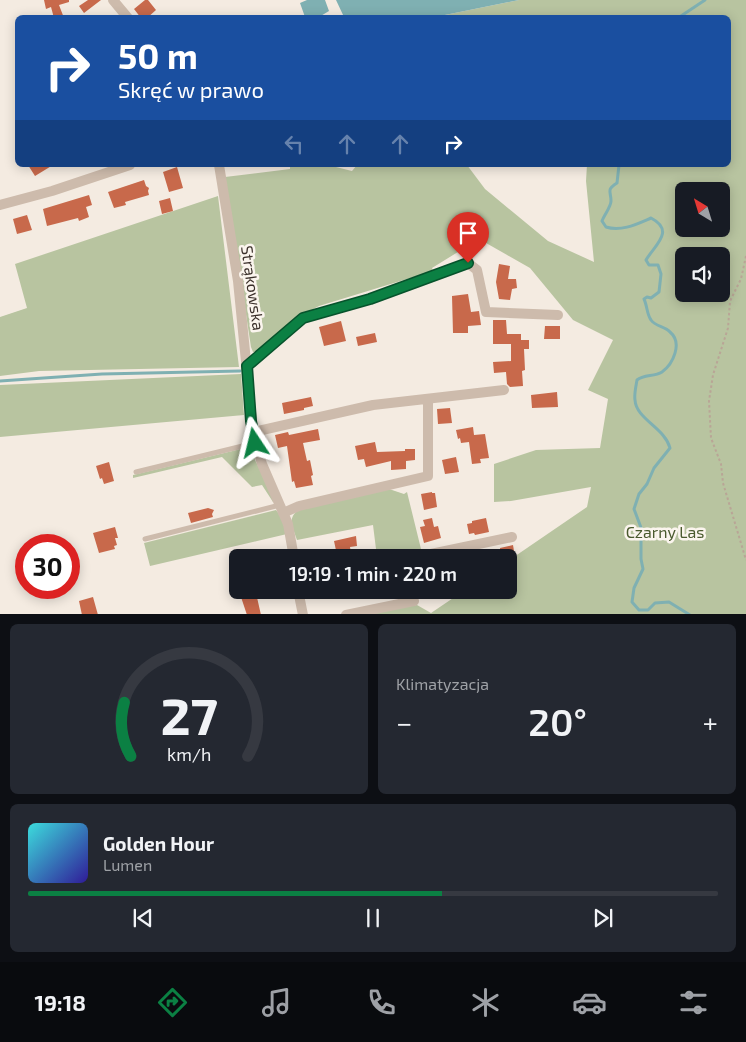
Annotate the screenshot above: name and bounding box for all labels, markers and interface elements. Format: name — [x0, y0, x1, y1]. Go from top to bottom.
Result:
text: 50 m — [118, 34, 198, 76]
icon: right — [35, 35, 100, 100]
text: Skręć w prawo — [118, 76, 264, 102]
icon: left — [280, 130, 308, 158]
icon: ahead — [333, 130, 361, 158]
icon: ahead — [386, 130, 414, 158]
icon: right — [439, 130, 467, 158]
north arrow — [675, 182, 730, 238]
map controls — [675, 182, 730, 302]
pin — [447, 212, 489, 263]
icon: arrive — [454, 219, 482, 247]
street label: Strąkowska — [238, 244, 269, 332]
button: sound — [675, 247, 730, 302]
position arrow — [228, 416, 280, 468]
park label: Czarny Las — [626, 522, 704, 541]
speed limit sign: 30 — [15, 534, 80, 599]
text: 19:19 · 1 min · 220 m — [289, 562, 457, 585]
text: Klimatyzacja — [396, 674, 489, 693]
text: 27 — [160, 683, 218, 745]
text: 20° — [528, 698, 587, 744]
text: − — [396, 705, 412, 739]
text: + — [703, 705, 718, 739]
text: km/h — [167, 743, 211, 765]
text: Golden Hour — [103, 832, 214, 855]
text: Lumen — [103, 855, 152, 874]
icon: previous — [129, 904, 157, 932]
icon: pause — [359, 904, 387, 932]
icon: next — [589, 904, 617, 932]
icon: directions — [155, 985, 190, 1020]
icon: music — [259, 985, 294, 1020]
icon: phone — [364, 985, 399, 1020]
icon: climate — [468, 985, 503, 1020]
icon: car — [572, 985, 607, 1020]
icon: filters — [676, 985, 711, 1020]
text: 19:18 — [35, 989, 86, 1015]

